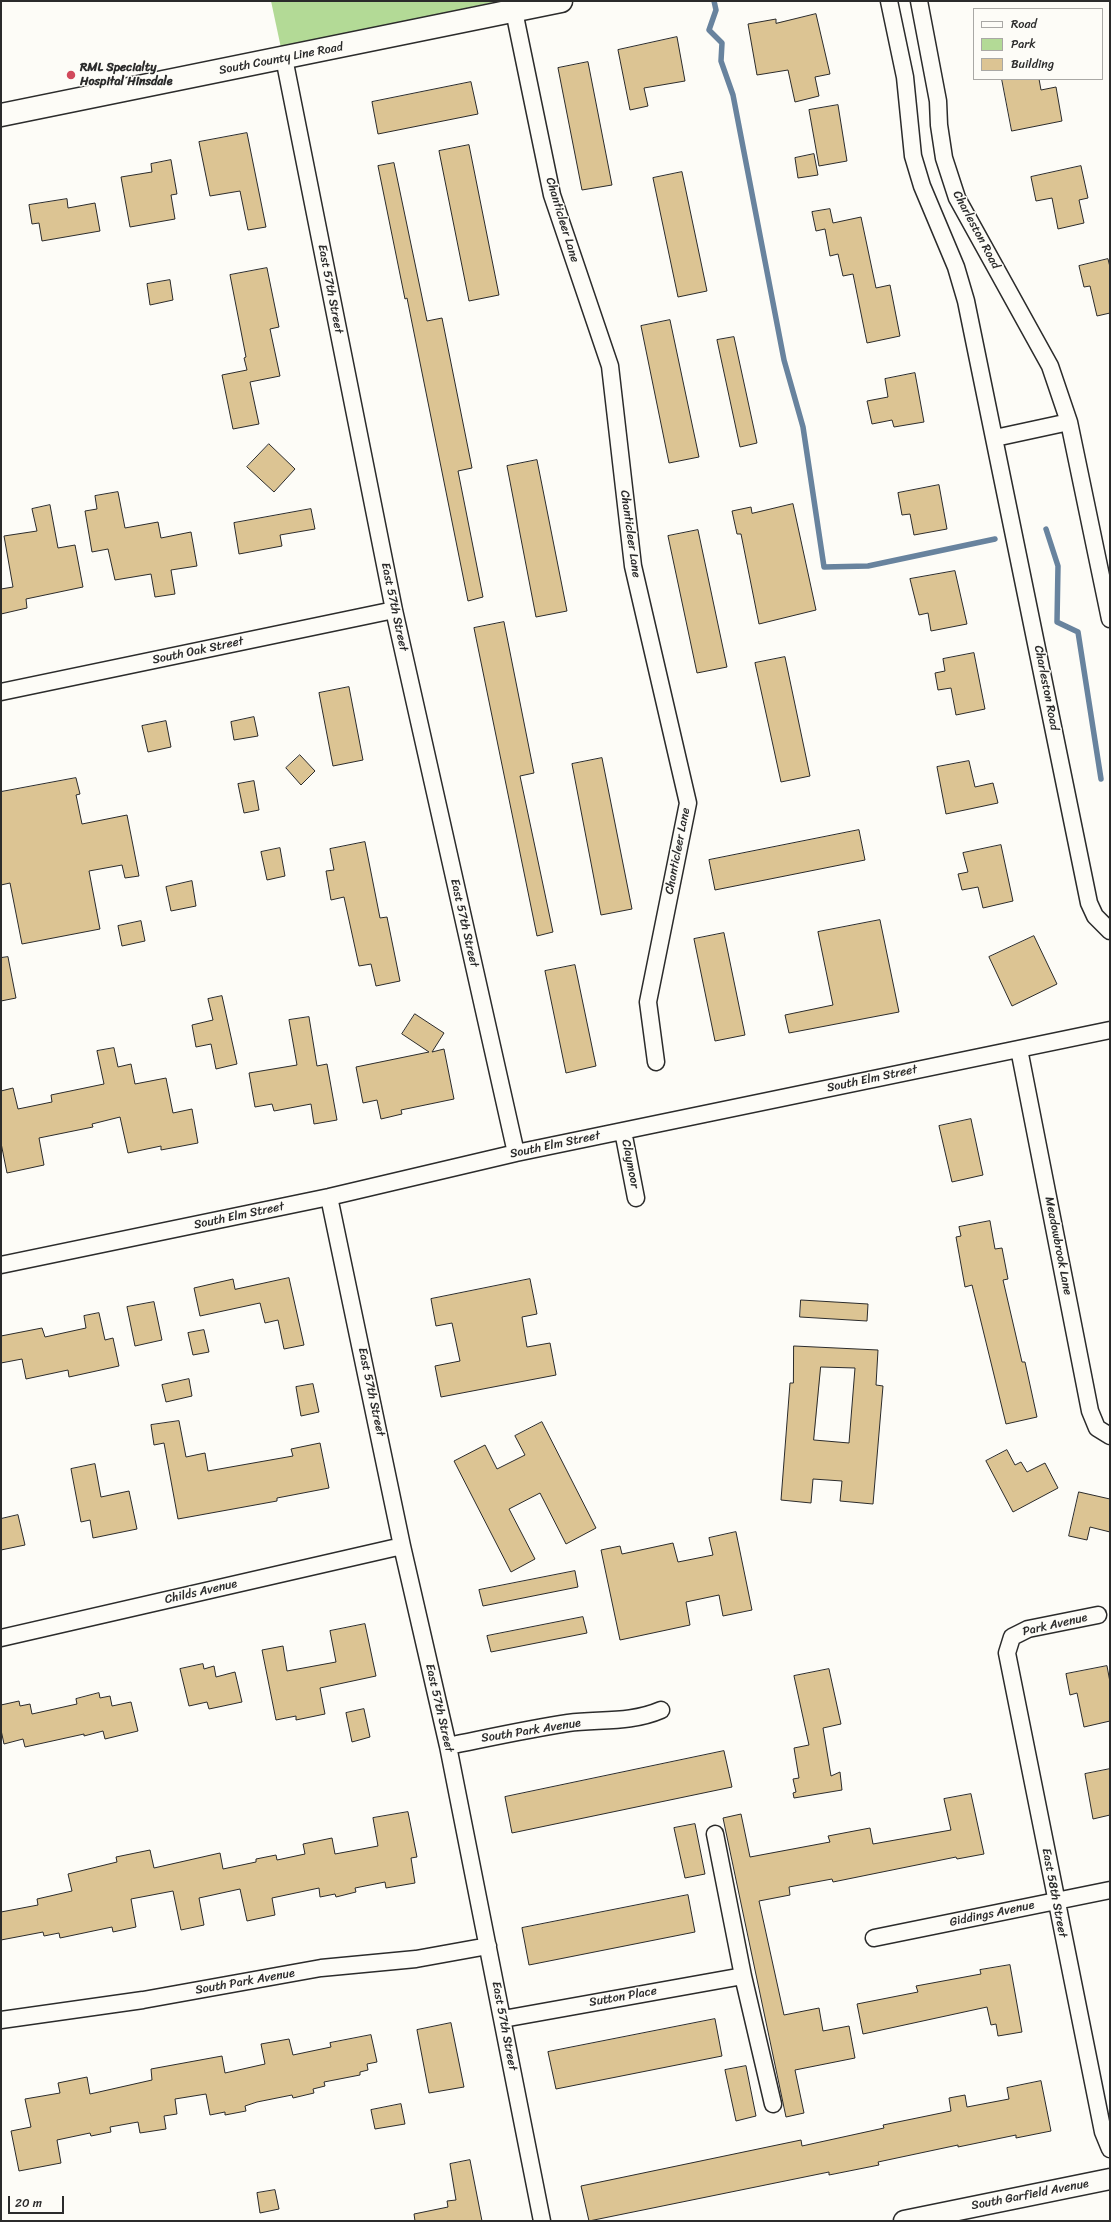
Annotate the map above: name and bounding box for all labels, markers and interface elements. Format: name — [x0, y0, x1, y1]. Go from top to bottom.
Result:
legend — [973, 8, 1103, 80]
text: Road — [1011, 13, 1037, 35]
text: Park — [1011, 33, 1036, 55]
street label: South County Line Road — [218, 40, 344, 78]
text: Building — [1011, 53, 1054, 75]
place label: RML Specialty Hospital Hinsdale — [80, 61, 173, 89]
marker: RML Specialty Hospital Hinsdale — [65, 69, 77, 81]
street label: Chanticleer Lane — [542, 176, 582, 264]
street label: Charleston Road — [949, 188, 1003, 272]
street label: East 57th Street — [314, 243, 346, 335]
street label: Chanticleer Lane — [617, 489, 643, 579]
street label: East 57th Street — [378, 561, 410, 653]
street label: South Oak Street — [151, 634, 245, 668]
street label: Charleston Road — [1031, 644, 1061, 732]
street label: Chanticleer Lane — [663, 806, 693, 896]
street label: East 57th Street — [447, 877, 481, 969]
street label: South Elm Street — [826, 1062, 918, 1096]
street label: South Elm Street — [509, 1128, 601, 1162]
street label: Claymoor — [618, 1138, 642, 1190]
street label: Meadowbrook Lane — [1041, 1196, 1075, 1296]
street label: South Elm Street — [193, 1199, 285, 1233]
street label: East 57th Street — [355, 1346, 387, 1438]
street label: Childs Avenue — [163, 1577, 239, 1607]
street label: Park Avenue — [1021, 1611, 1089, 1639]
street label: East 57th Street — [422, 1662, 456, 1754]
street label: South Park Avenue — [480, 1716, 582, 1746]
street label: East 58th Street — [1038, 1847, 1070, 1939]
street label: Giddings Avenue — [948, 1898, 1036, 1930]
street label: South Park Avenue — [194, 1966, 296, 1998]
street label: East 57th Street — [488, 1980, 520, 2072]
street label: Sutton Place — [588, 1984, 658, 2010]
street label: South Garfield Avenue — [970, 2177, 1090, 2213]
scale bar — [10, 2188, 66, 2214]
text: 20 m — [15, 2192, 42, 2214]

